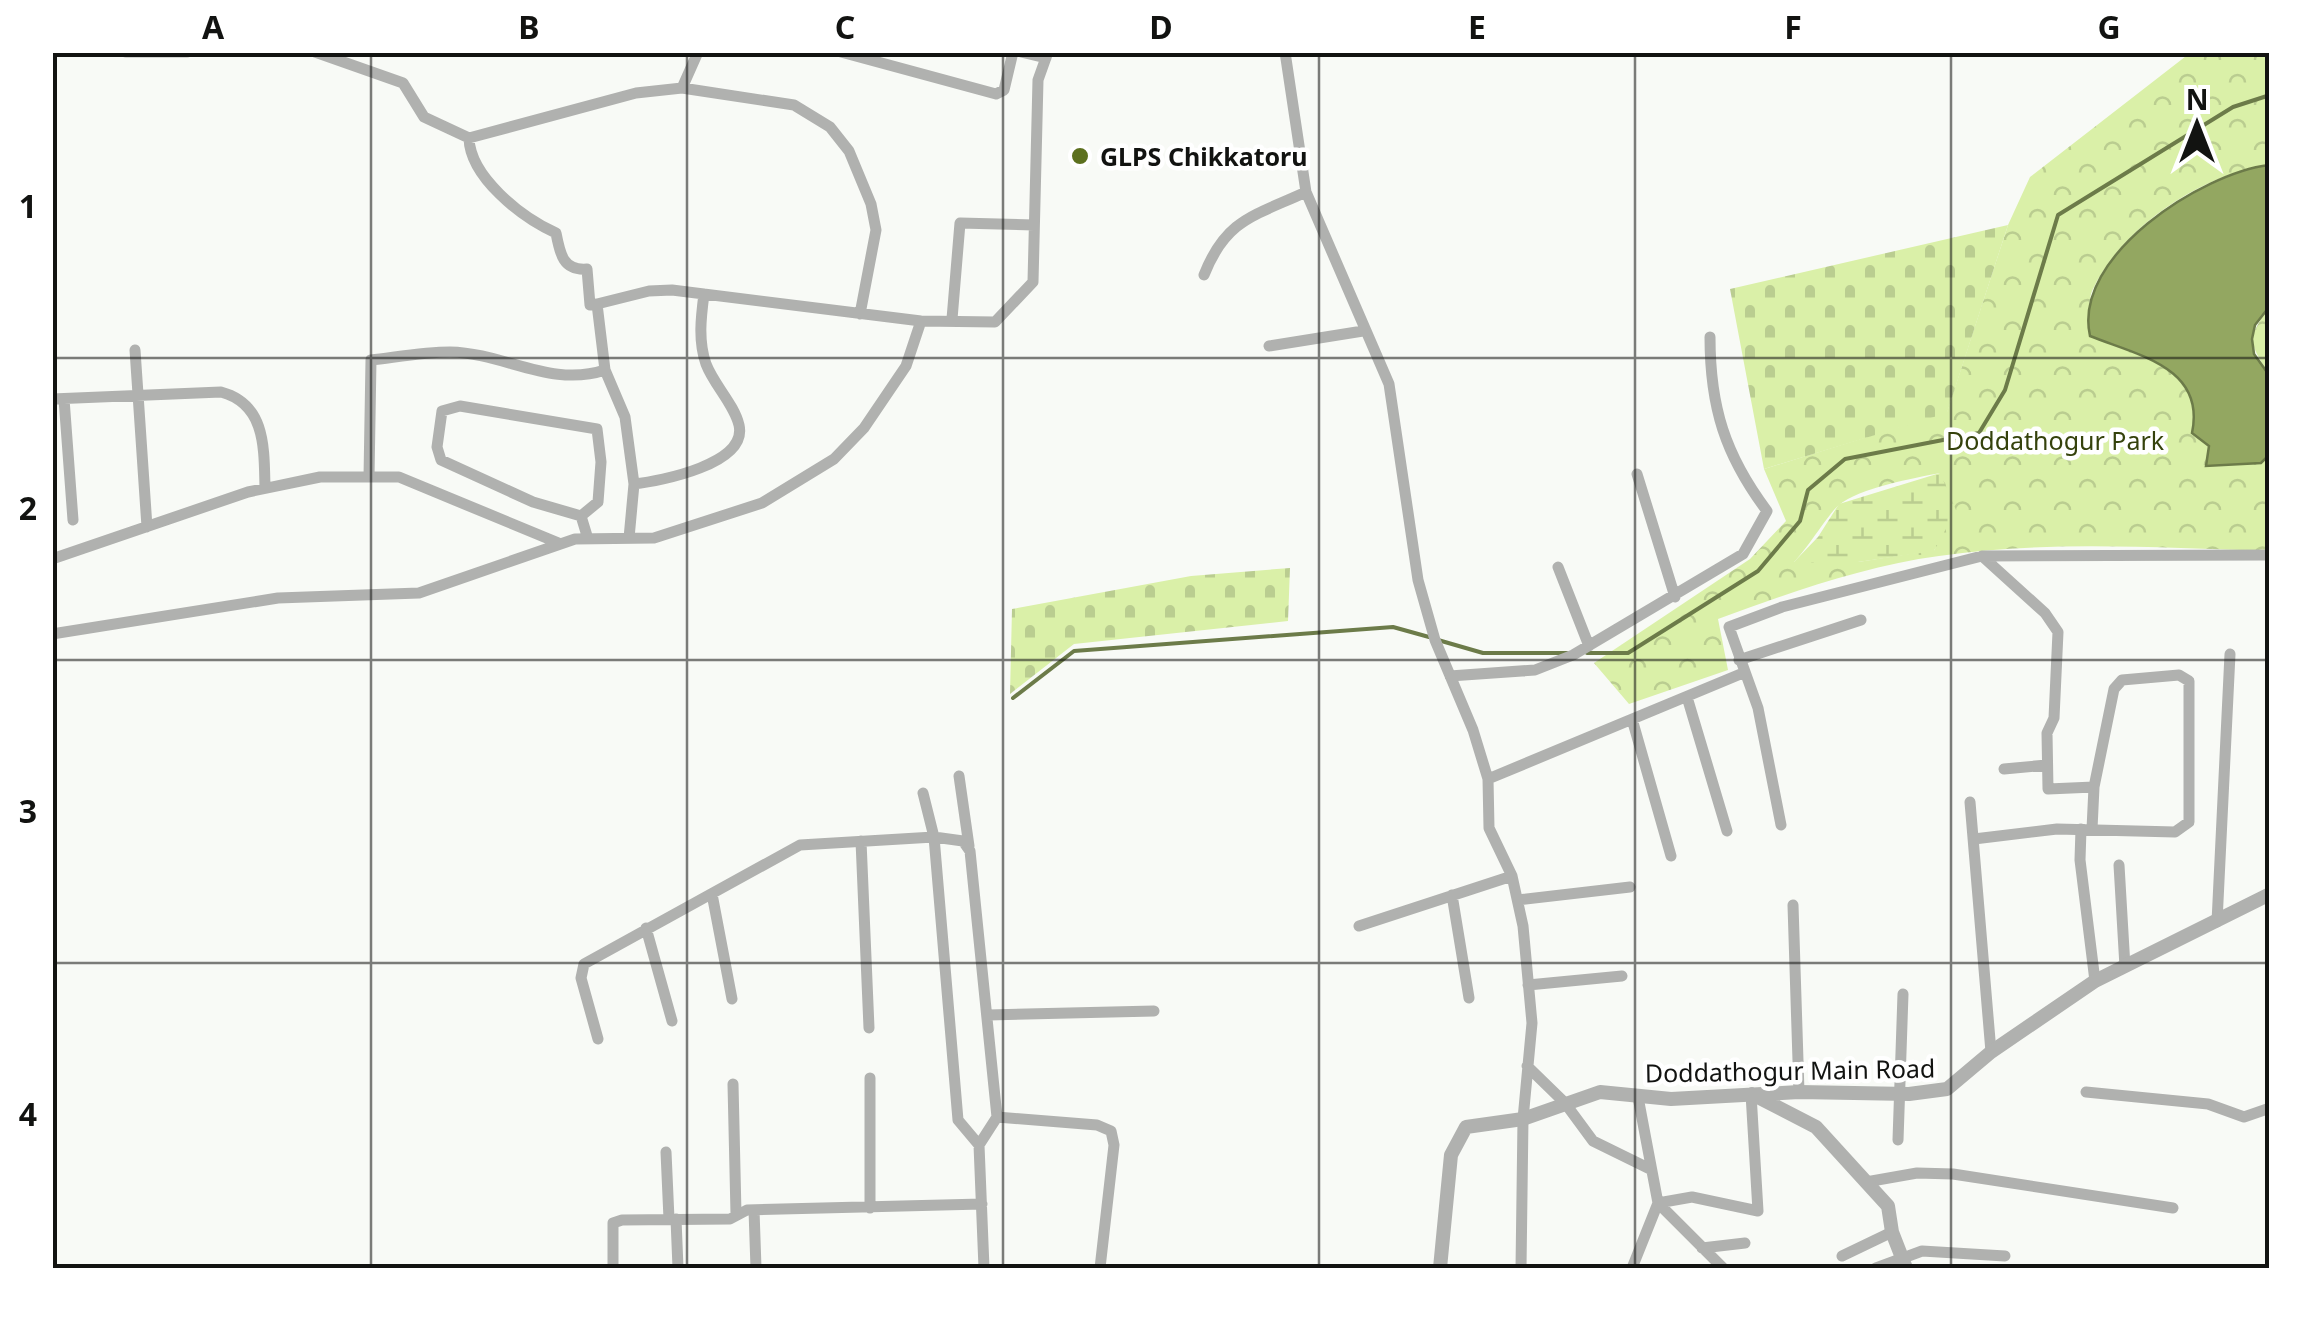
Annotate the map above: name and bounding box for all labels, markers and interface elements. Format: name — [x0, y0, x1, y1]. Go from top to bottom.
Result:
text: A — [202, 5, 225, 48]
text: B — [518, 5, 540, 48]
text: C — [835, 5, 855, 48]
text: D — [1149, 5, 1173, 48]
text: E — [1468, 5, 1486, 48]
text: F — [1784, 5, 1802, 48]
text: G — [2097, 5, 2121, 48]
north arrow — [2147, 75, 2247, 175]
text: N — [2186, 80, 2208, 118]
place label: GLPS Chikkatoru — [1100, 139, 1308, 173]
marker: GLPS Chikkatoru — [1069, 145, 1091, 167]
text: 1 — [19, 184, 37, 227]
park label: Doddathogur Park — [1946, 423, 2165, 457]
text: 2 — [19, 486, 37, 529]
text: 3 — [19, 789, 37, 832]
street label: Doddathogur Main Road — [1644, 1050, 1936, 1090]
text: 4 — [19, 1092, 37, 1135]

